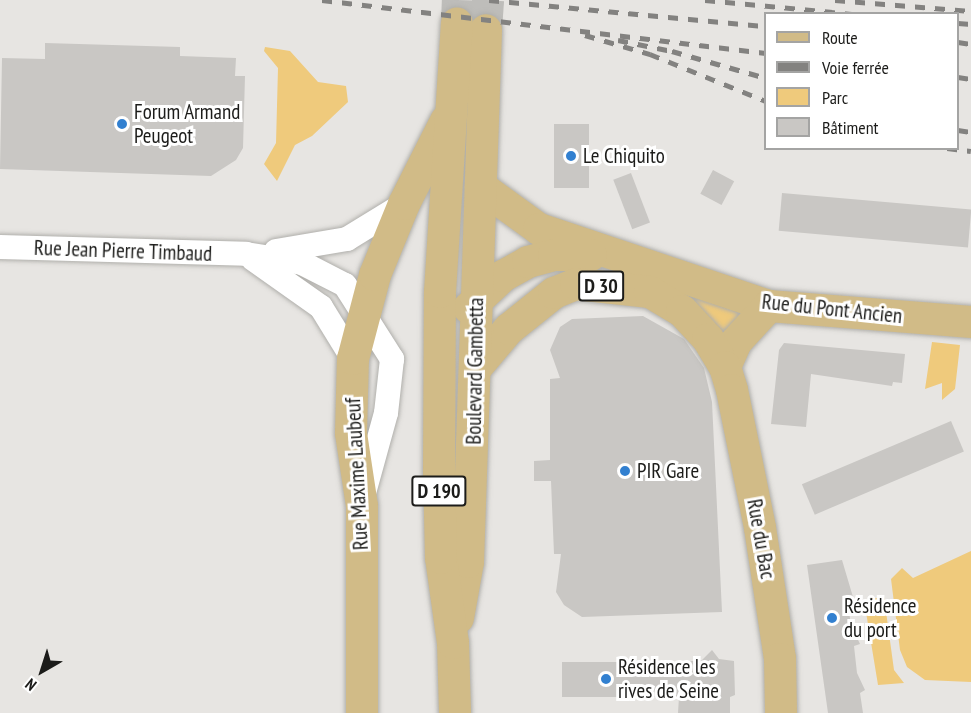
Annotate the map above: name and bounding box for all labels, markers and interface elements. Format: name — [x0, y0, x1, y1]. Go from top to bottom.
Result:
legend — [764, 12, 959, 150]
text: Route — [822, 26, 858, 49]
text: Voie ferrée — [822, 56, 889, 79]
text: Parc — [822, 86, 848, 109]
place label: Forum Armand Peugeot — [134, 99, 241, 149]
text: Bâtiment — [822, 116, 879, 139]
marker: Forum Armand Peugeot — [115, 117, 129, 131]
place label: Le Chiquito — [583, 143, 665, 169]
marker: Le Chiquito — [564, 149, 578, 163]
street label: Rue Jean Pierre Timbaud — [33, 235, 213, 267]
road number: D 30 — [577, 269, 625, 303]
street label: Rue du Pont Ancien — [760, 289, 904, 329]
street label: Boulevard Gambetta — [461, 297, 489, 445]
street label: Rue Maxime Laubeuf — [340, 397, 374, 551]
place label: PIR Gare — [637, 458, 699, 484]
marker: PIR Gare — [618, 464, 632, 478]
road number: D 190 — [410, 474, 468, 508]
street label: Rue du Bac — [742, 497, 780, 581]
place label: Résidence du port — [844, 593, 916, 643]
marker: Résidence du port — [825, 611, 839, 625]
north arrow — [12, 641, 72, 701]
place label: Résidence les rives de Seine — [618, 654, 719, 704]
marker: Résidence les rives de Seine — [599, 672, 613, 686]
text: N — [21, 675, 40, 695]

